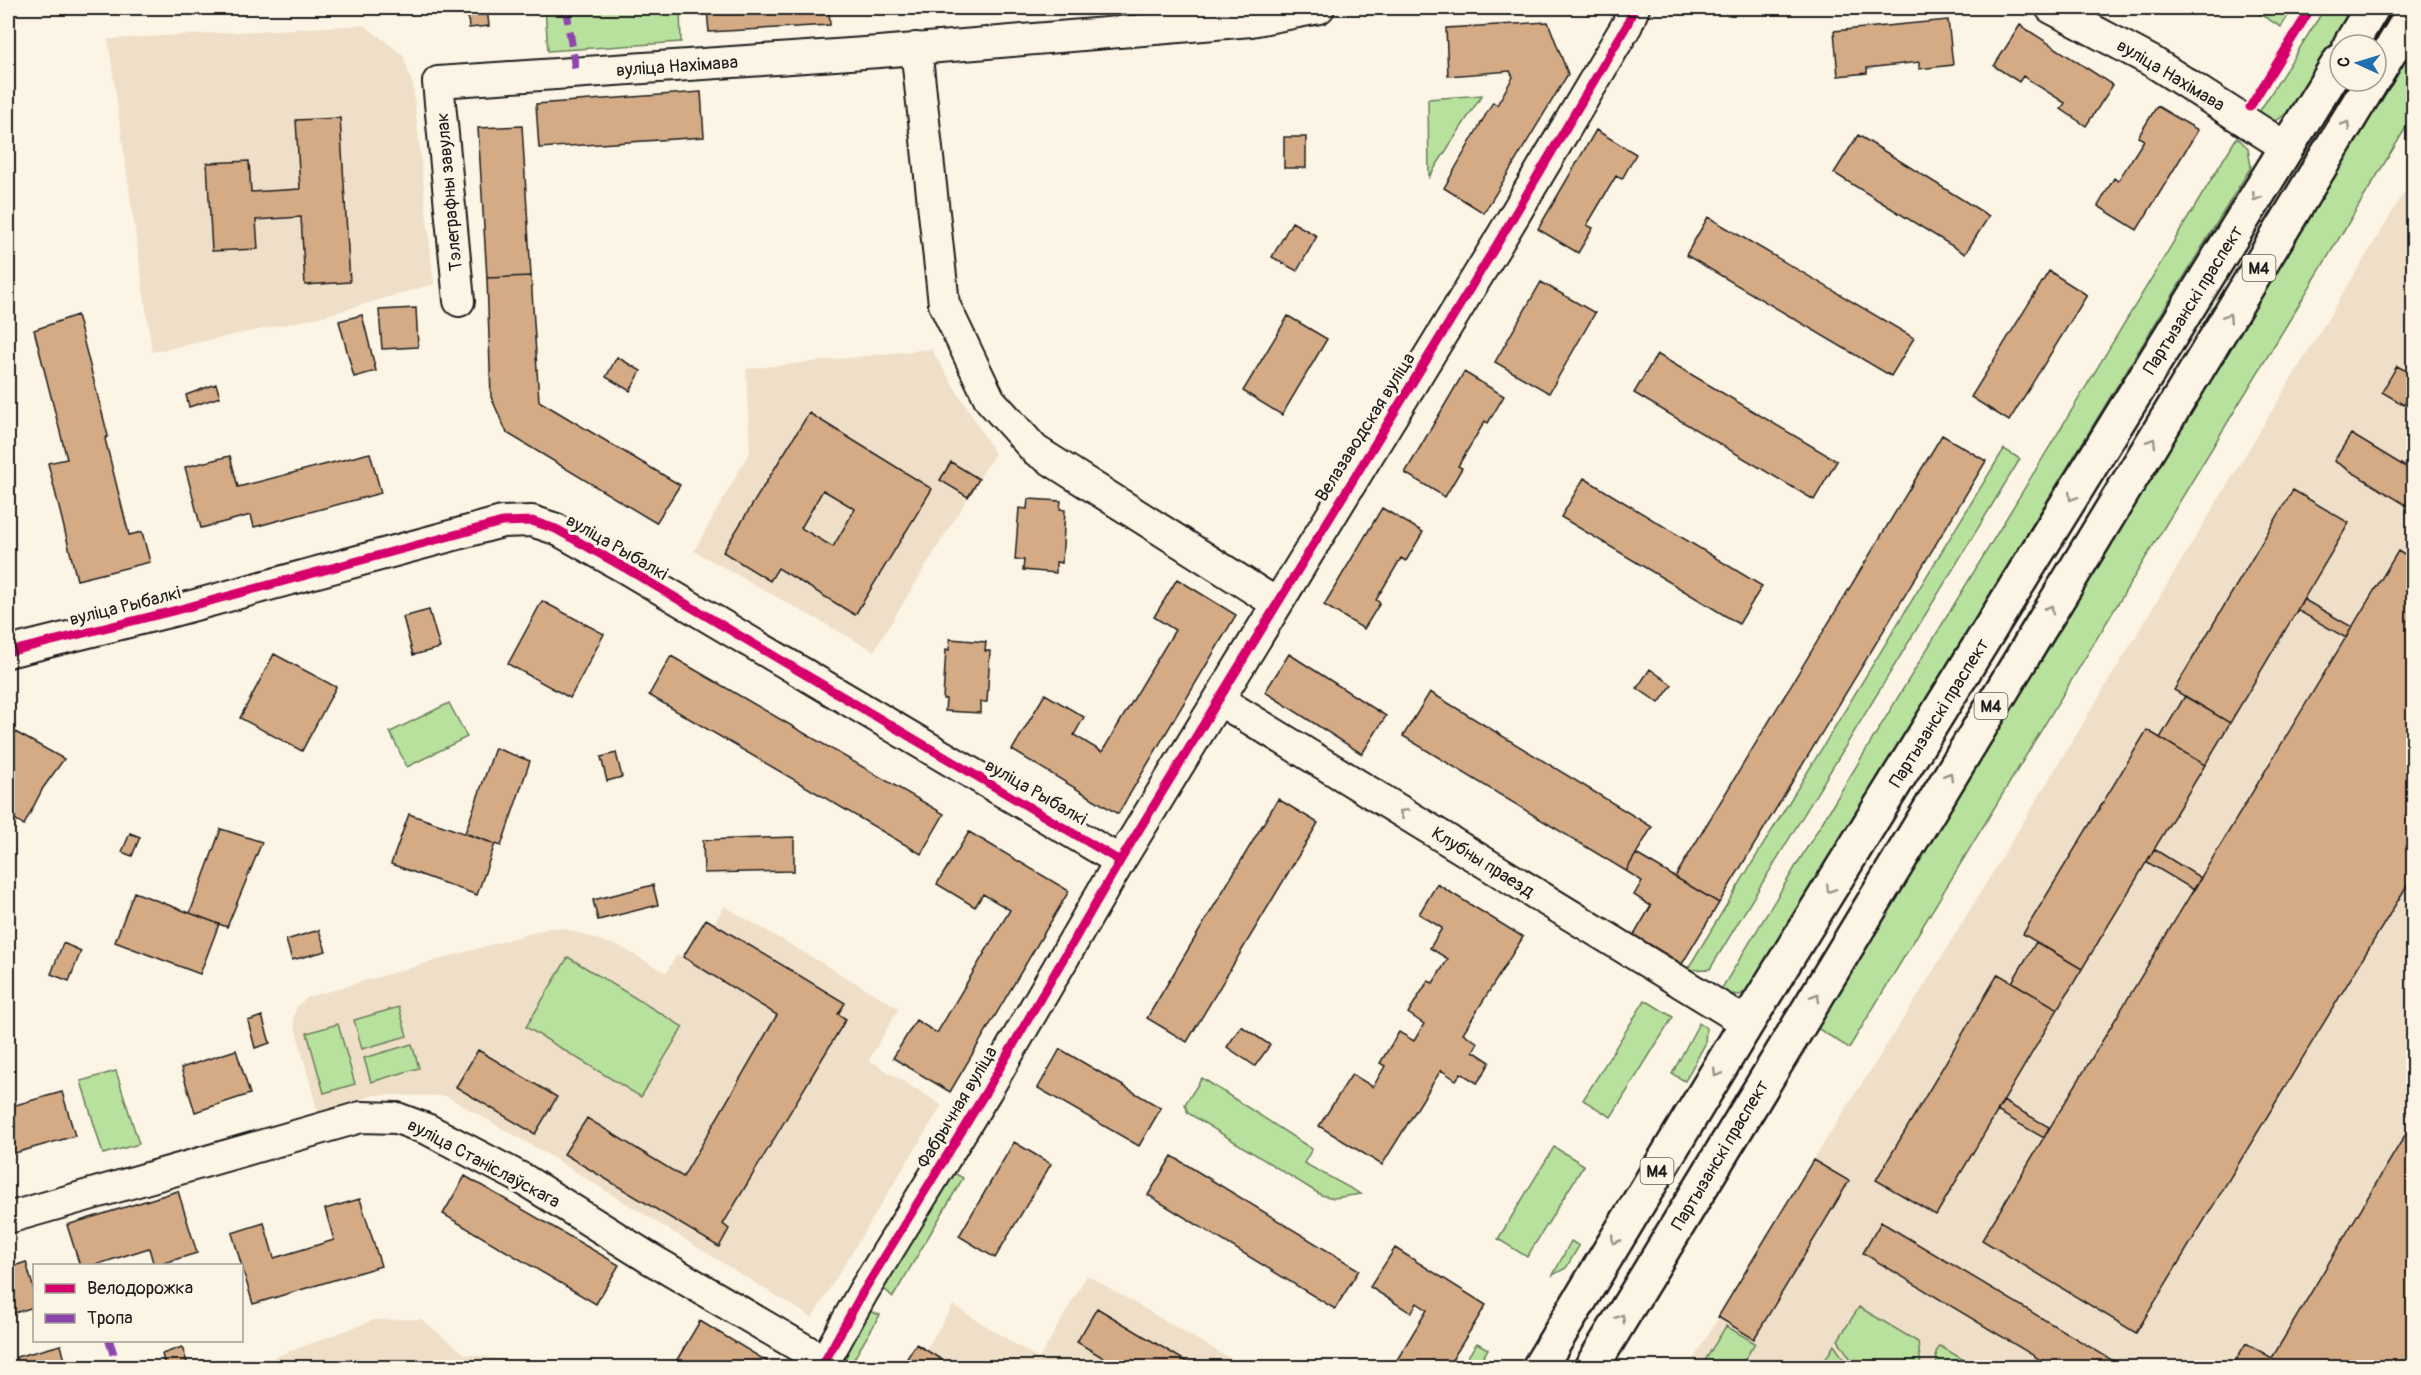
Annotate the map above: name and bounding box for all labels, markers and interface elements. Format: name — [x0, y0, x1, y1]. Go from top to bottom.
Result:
north arrow — [2328, 33, 2388, 93]
street label: вуліца Нахімава — [2112, 34, 2229, 117]
street label: вуліца Нахімава — [615, 51, 739, 82]
text: С — [2334, 56, 2354, 68]
street label: Тэлеграфны завулак — [431, 112, 468, 272]
one-way arrow — [2339, 121, 2350, 131]
one-way arrow — [2253, 191, 2264, 202]
street label: Партызанскі праспект — [2138, 222, 2249, 379]
road number: М4 — [2242, 255, 2276, 281]
one-way arrow — [2221, 313, 2233, 323]
street label: Велазаводская вуліца — [1310, 349, 1421, 506]
one-way arrow — [2144, 438, 2155, 449]
one-way arrow — [2067, 491, 2079, 501]
street label: вуліца Рыбалкі — [562, 509, 672, 586]
street label: вуліца Рыбалкі — [67, 582, 183, 631]
one-way arrow — [2043, 605, 2055, 615]
street label: Партызанскі праспект — [1884, 635, 1995, 792]
road number: М4 — [1974, 693, 2008, 719]
street label: вуліца Рыбалкі — [981, 754, 1091, 831]
one-way arrow — [1941, 772, 1953, 782]
one-way arrow — [1399, 809, 1410, 820]
street label: Клубны праезд — [1427, 822, 1538, 903]
one-way arrow — [1827, 882, 1838, 893]
one-way arrow — [1808, 993, 1820, 1003]
street label: Фабрычная вуліца — [912, 1042, 1003, 1172]
one-way arrow — [1712, 1067, 1724, 1077]
street label: Партызанскі праспект — [1666, 1076, 1774, 1235]
street label: вуліца Станіслаўскага — [404, 1113, 564, 1213]
road number: М4 — [1640, 1158, 1674, 1184]
one-way arrow — [1611, 1234, 1623, 1244]
legend — [33, 1264, 243, 1342]
text: Велодорожка — [87, 1277, 193, 1300]
text: Тропа — [87, 1307, 133, 1330]
one-way arrow — [1614, 1313, 1625, 1324]

